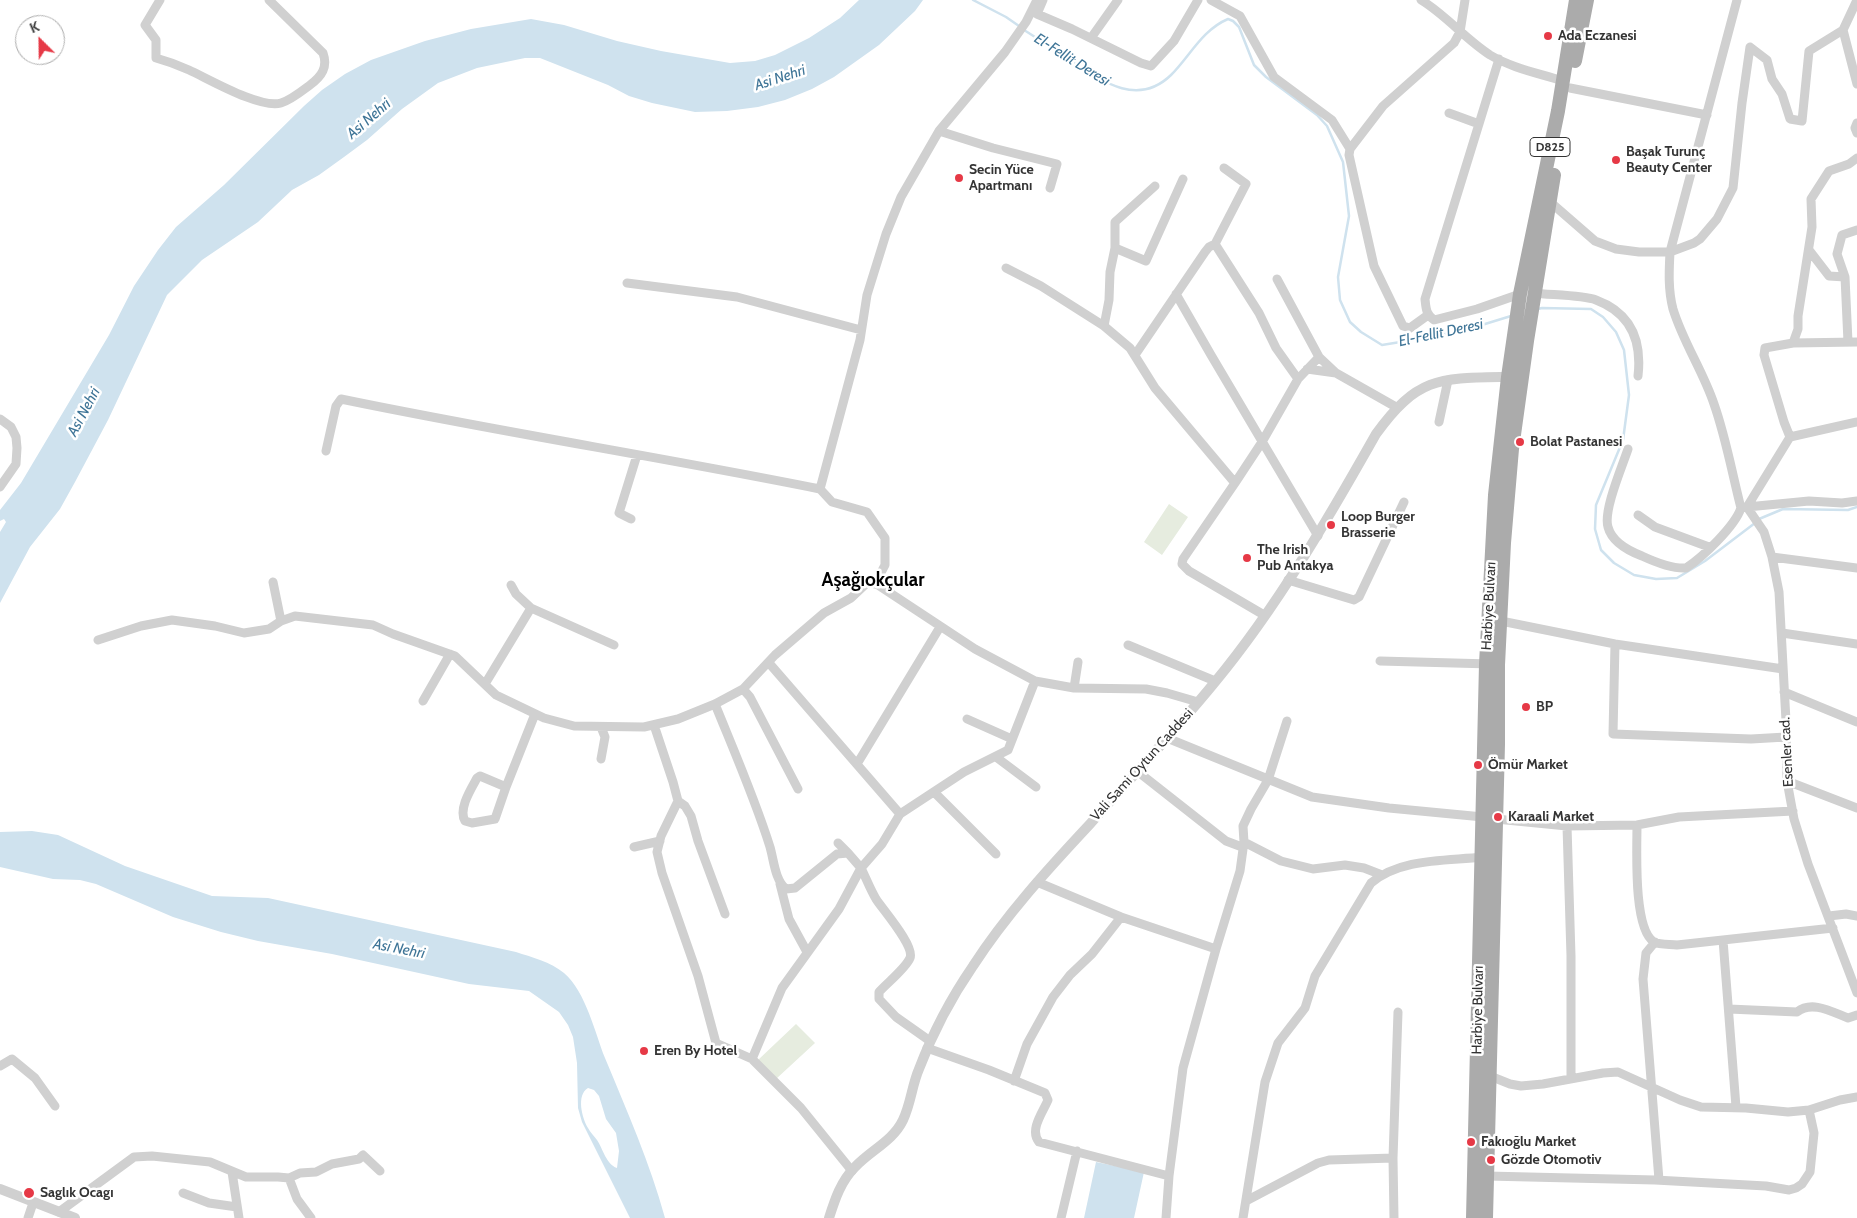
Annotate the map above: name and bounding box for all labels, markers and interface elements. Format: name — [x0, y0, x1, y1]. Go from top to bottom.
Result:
north arrow — [15, 15, 65, 65]
text: K — [27, 17, 42, 37]
place label: Ada Eczanesi — [1558, 28, 1637, 44]
water label: El-Fellit Deresi — [1031, 30, 1113, 90]
marker: Ada Eczanesi — [1542, 30, 1554, 42]
water label: Asi Nehri — [752, 61, 808, 95]
water label: Asi Nehri — [343, 95, 395, 143]
road number: D825 — [1530, 138, 1570, 156]
place label: Başak Turunç Beauty Center — [1626, 144, 1712, 176]
marker: Başak Turunç Beauty Center — [1610, 154, 1622, 166]
place label: Secin Yüce Apartmanı — [969, 162, 1034, 194]
marker: Secin Yüce Apartmanı — [953, 172, 965, 184]
water label: El-Fellit Deresi — [1397, 315, 1485, 351]
water label: Asi Nehri — [64, 385, 104, 439]
place label: Bolat Pastanesi — [1530, 434, 1622, 450]
marker: Bolat Pastanesi — [1514, 436, 1526, 448]
place label: Loop Burger Brasserie — [1341, 509, 1415, 542]
marker: Loop Burger Brasserie — [1325, 519, 1337, 531]
place label: The Irish Pub Antakya — [1257, 542, 1334, 574]
marker: The Irish Pub Antakya — [1241, 552, 1253, 564]
street label: Harbiye Bulvarı — [1478, 561, 1500, 651]
district label: Aşağıokçular — [822, 569, 924, 591]
place label: BP — [1536, 699, 1553, 715]
marker: BP — [1520, 701, 1532, 713]
street label: Vali Sami Oytun Caddesi — [1087, 705, 1197, 825]
street label: Esenler cad. — [1777, 717, 1797, 787]
place label: Ömür Market — [1488, 757, 1568, 773]
marker: Ömür Market — [1472, 759, 1484, 771]
place label: Karaali Market — [1508, 809, 1594, 825]
marker: Karaali Market — [1492, 811, 1504, 823]
water label: Asi Nehri — [372, 935, 426, 963]
street label: Harbiye Bulvarı — [1469, 966, 1487, 1054]
place label: Eren By Hotel — [654, 1043, 737, 1059]
marker: Eren By Hotel — [638, 1045, 650, 1057]
place label: Fakıoğlu Market — [1481, 1134, 1576, 1150]
marker: Fakıoğlu Market — [1465, 1136, 1477, 1148]
place label: Gözde Otomotiv — [1501, 1152, 1602, 1168]
marker: Gözde Otomotiv — [1485, 1154, 1497, 1166]
place label: Saglık Ocagı — [40, 1185, 114, 1201]
marker: Saglık Ocagı — [22, 1186, 36, 1200]

